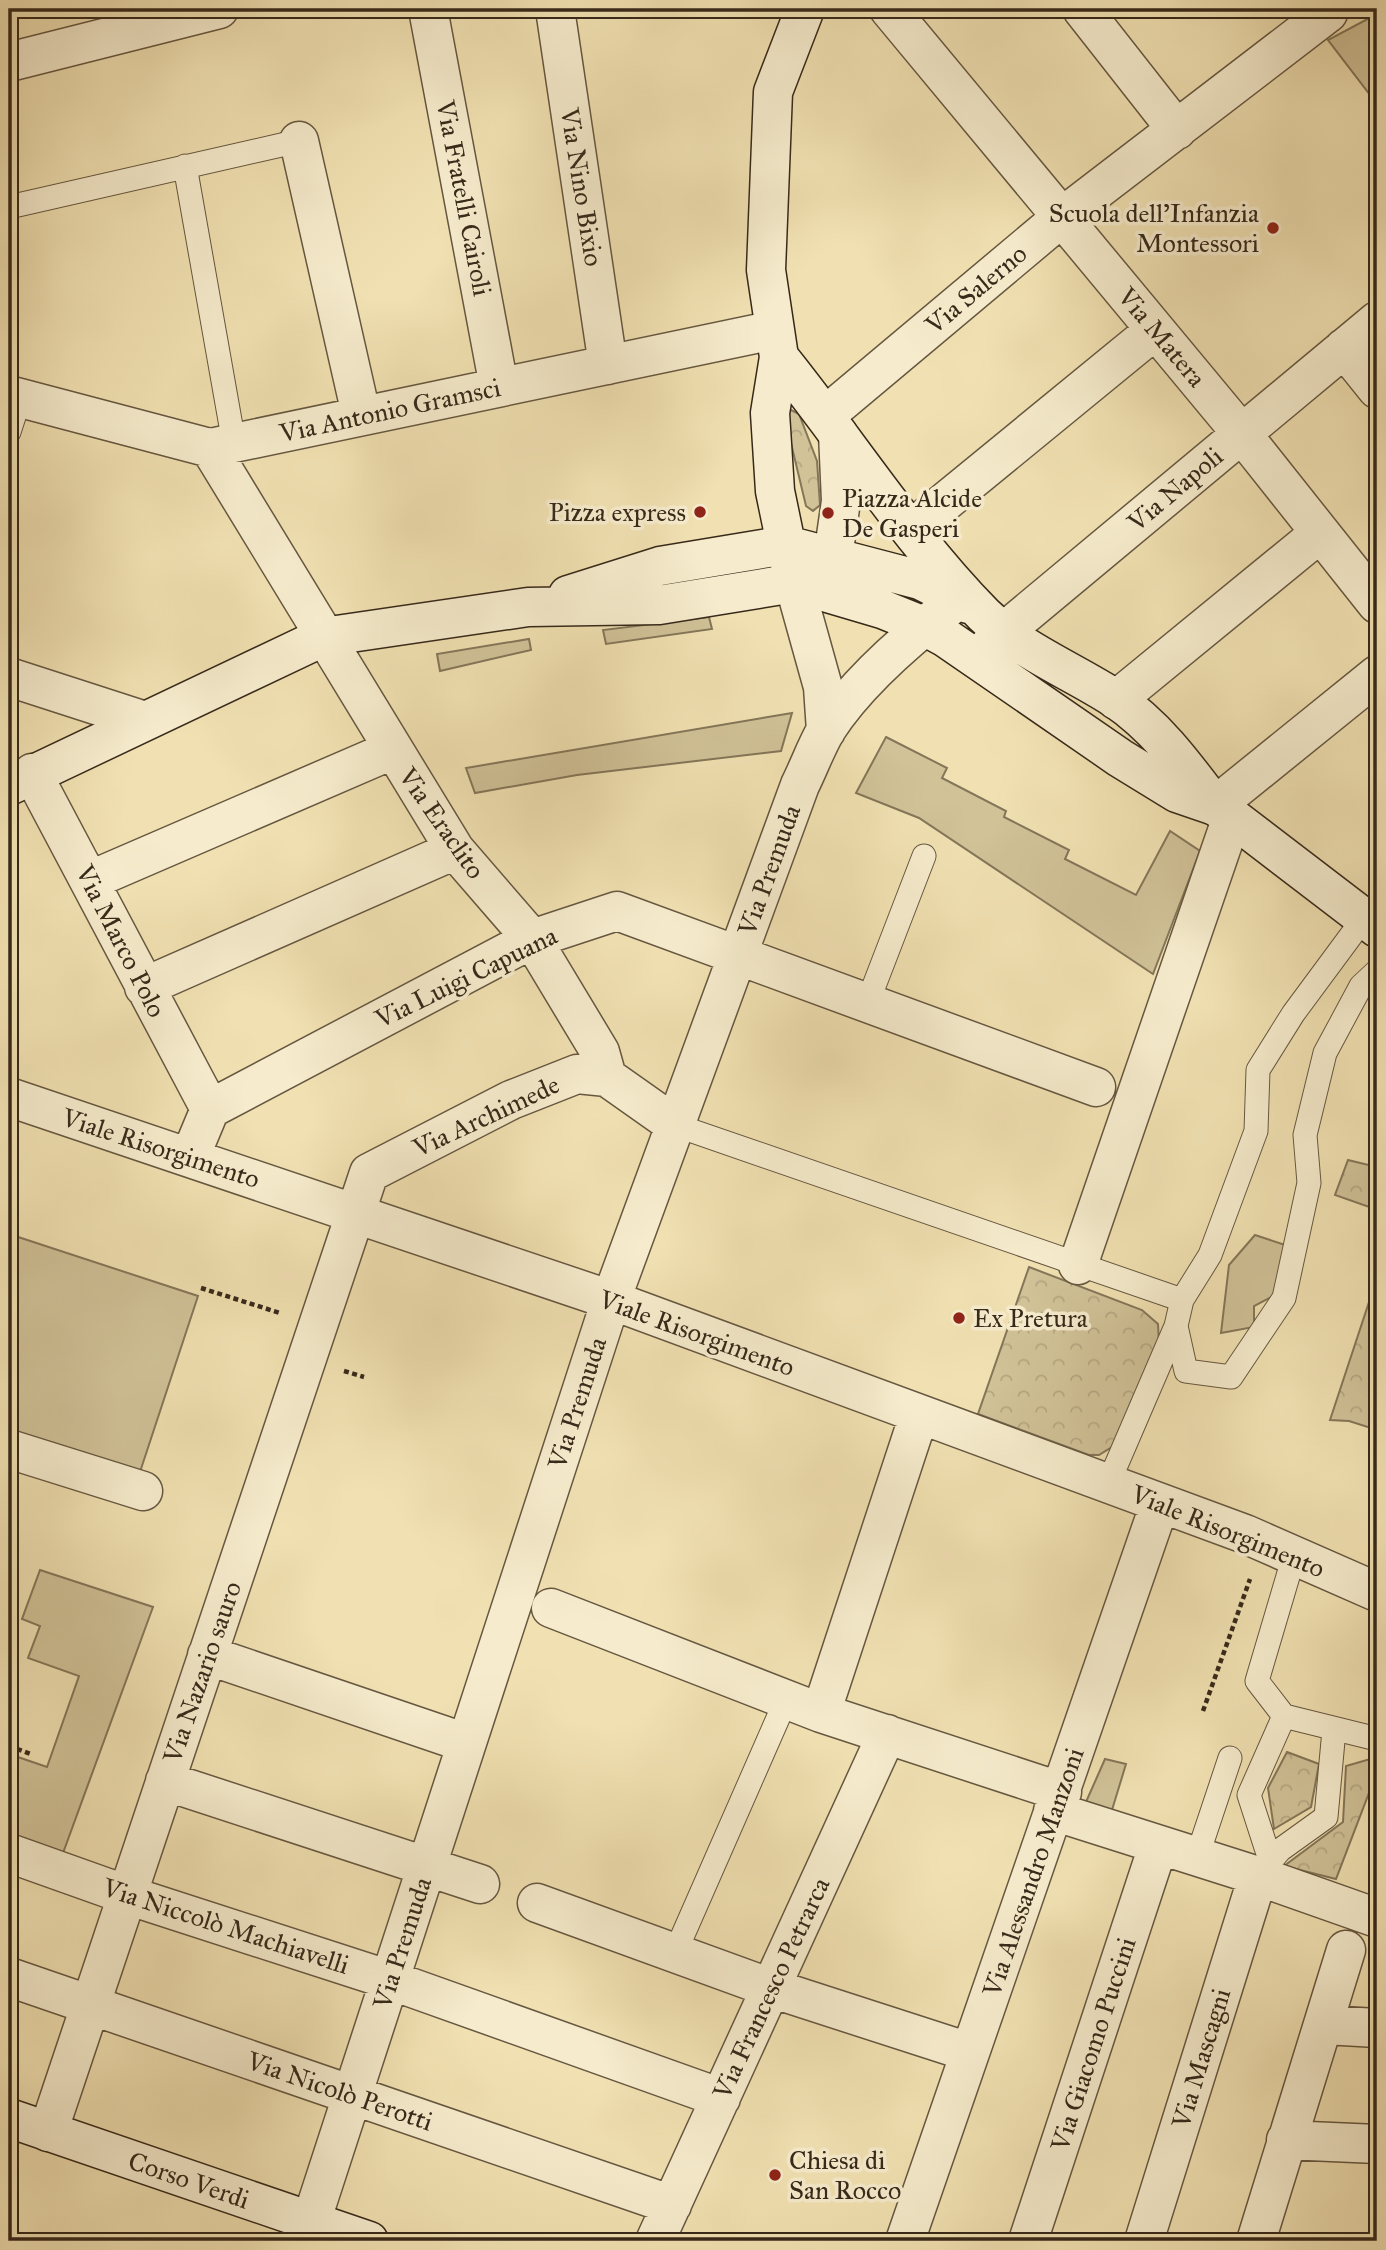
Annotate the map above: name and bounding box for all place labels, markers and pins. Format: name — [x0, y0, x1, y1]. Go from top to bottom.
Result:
place label: Scuola dell'Infanzia Montessori — [1049, 197, 1259, 259]
marker: Scuola dell'Infanzia Montessori — [1265, 220, 1281, 236]
place label: Piazza Alcide De Gasperi — [842, 482, 982, 544]
place label: Pizza express — [549, 496, 686, 528]
marker: Pizza express — [692, 504, 708, 520]
marker: Piazza Alcide De Gasperi — [820, 505, 836, 521]
place label: Ex Pretura — [973, 1302, 1088, 1334]
marker: Ex Pretura — [951, 1310, 967, 1326]
place label: Chiesa di San Rocco — [789, 2144, 901, 2206]
marker: Chiesa di San Rocco — [767, 2167, 783, 2183]

